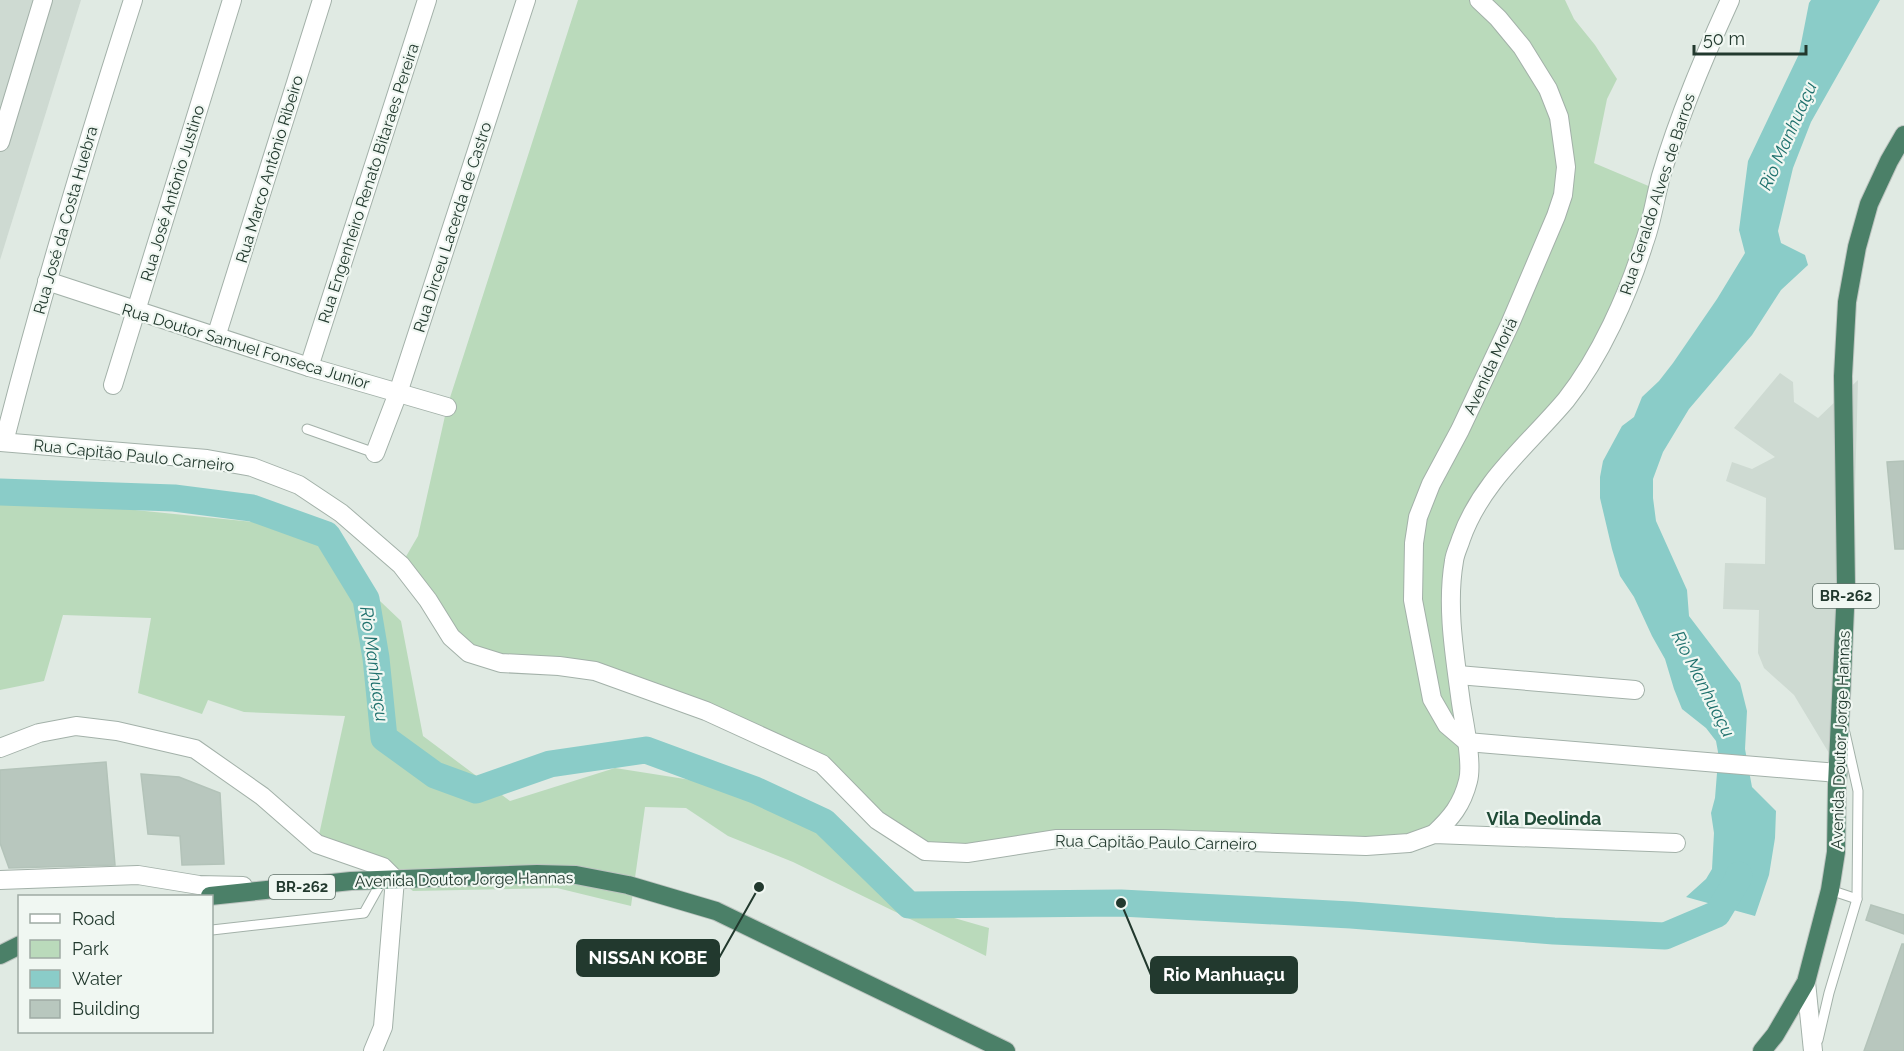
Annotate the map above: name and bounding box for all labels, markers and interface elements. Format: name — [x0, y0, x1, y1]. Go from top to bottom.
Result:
scale bar — [1694, 18, 1806, 56]
text: 50 m — [1703, 28, 1745, 49]
street label: Rua Engenheiro Renato Bitaraes Pereira — [314, 41, 423, 326]
street label: Rua Marco Antônio Ribeiro — [232, 73, 307, 265]
water label: Rio Manhuaçu — [1754, 78, 1821, 193]
street label: Rua Geraldo Alves de Barros — [1616, 91, 1699, 297]
street label: Rua José Antônio Justino — [137, 103, 208, 284]
street label: Rua Dirceu Lacerda de Castro — [409, 120, 496, 335]
street label: Rua José da Costa Huebra — [30, 124, 101, 316]
street label: Rua Doutor Samuel Fonseca Junior — [120, 300, 372, 393]
street label: Avenida Moriá — [1460, 315, 1521, 418]
street label: Rua Capitão Paulo Carneiro — [33, 436, 235, 475]
road number: BR-262 — [1813, 584, 1879, 608]
water label: Rio Manhuaçu — [356, 605, 393, 723]
water label: Rio Manhuaçu — [1668, 627, 1739, 740]
street label: Avenida Doutor Jorge Hannas — [1827, 630, 1854, 850]
district label: Vila Deolinda — [1487, 808, 1601, 829]
street label: Rua Capitão Paulo Carneiro — [1055, 831, 1257, 854]
street label: Avenida Doutor Jorge Hannas — [354, 868, 574, 891]
road number: BR-262 — [269, 875, 335, 899]
legend — [18, 895, 213, 1033]
text: Road — [72, 908, 115, 929]
text: Park — [72, 938, 109, 959]
callout: NISSAN KOBE — [577, 940, 719, 976]
text: NISSAN KOBE — [589, 947, 708, 968]
callout: Rio Manhuaçu — [1151, 957, 1297, 993]
text: Rio Manhuaçu — [1163, 964, 1285, 985]
text: Water — [72, 968, 123, 989]
text: Building — [72, 998, 140, 1019]

